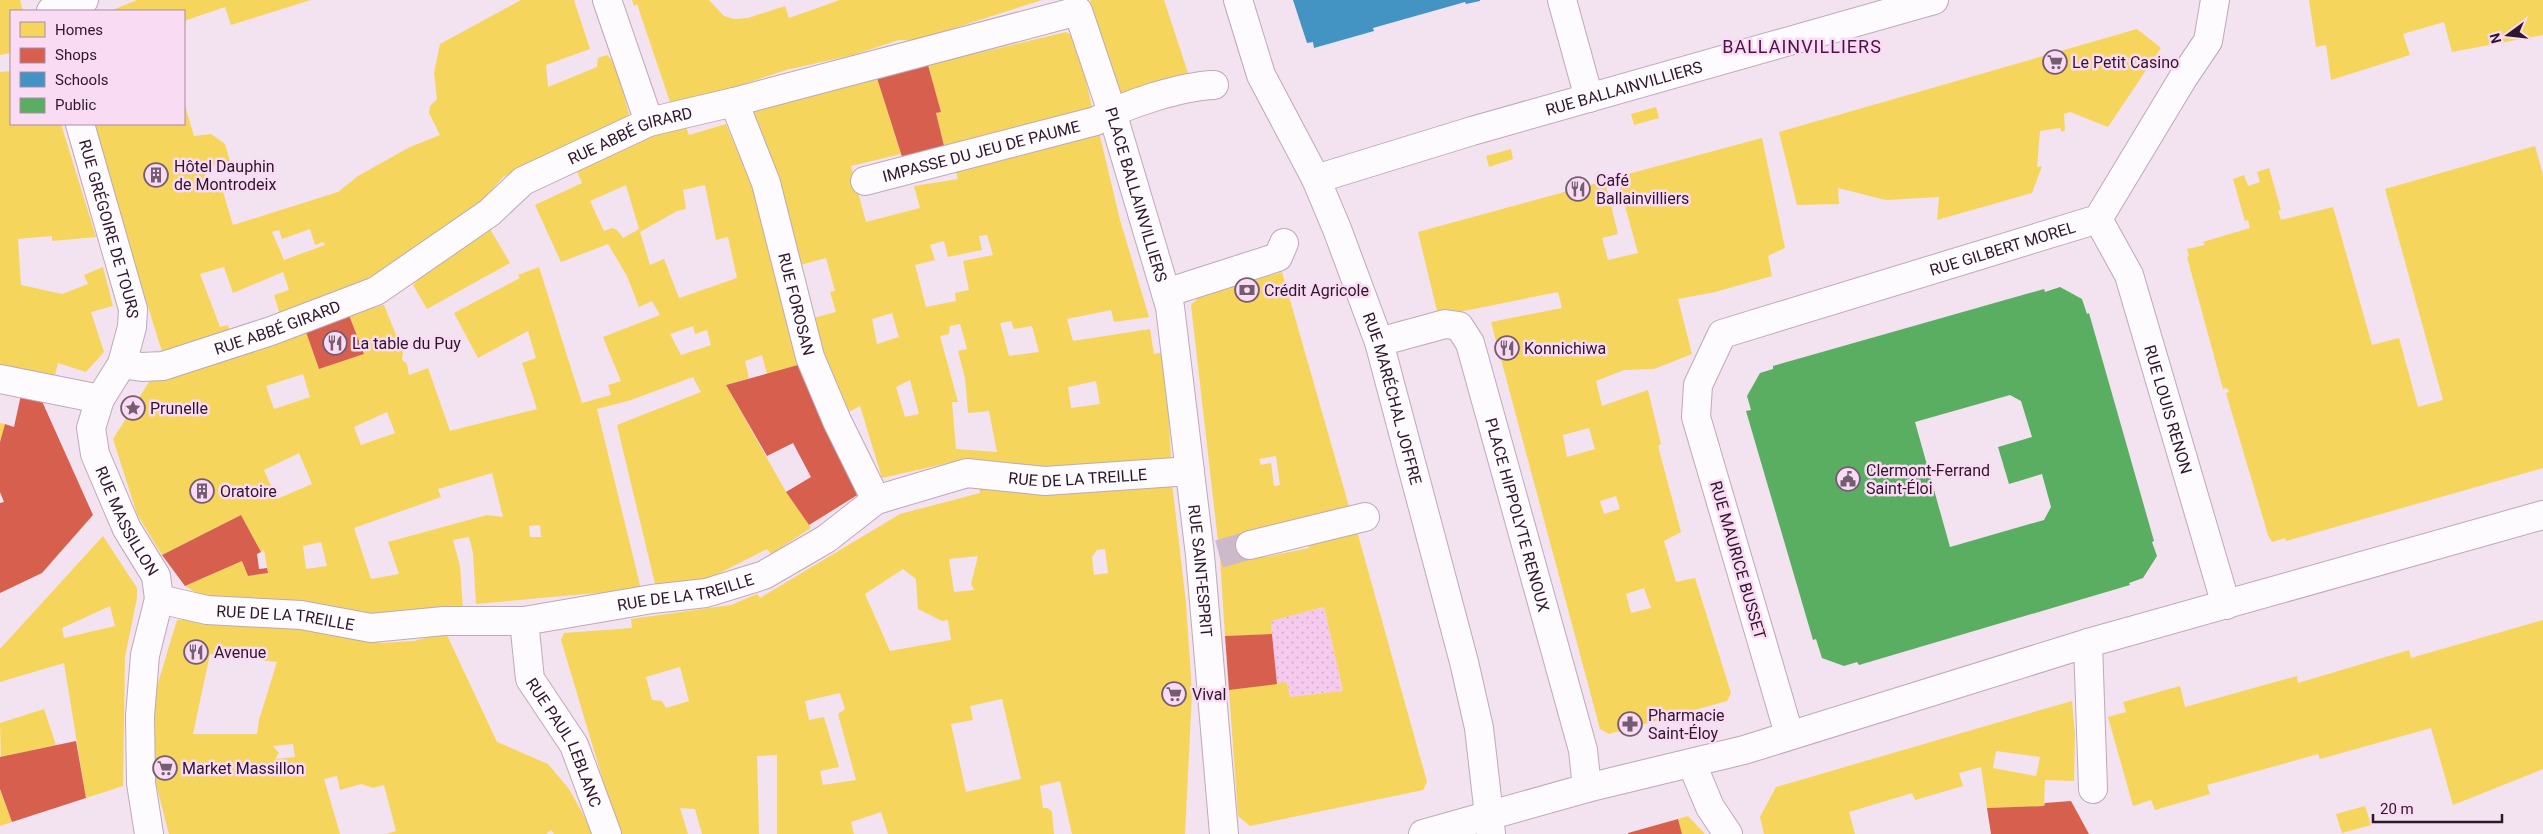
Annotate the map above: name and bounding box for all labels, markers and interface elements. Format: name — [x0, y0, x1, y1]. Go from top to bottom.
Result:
legend — [10, 10, 185, 125]
north arrow — [2483, 10, 2533, 60]
text: Homes — [55, 21, 103, 39]
text: N — [2486, 32, 2504, 45]
district label: BALLAINVILLIERS — [1722, 36, 1882, 57]
text: Shops — [55, 46, 97, 64]
supermarket icon: Le Petit Casino — [2042, 49, 2068, 75]
place label: Le Petit Casino — [2072, 53, 2179, 72]
street label: RUE BALLAINVILLIERS — [1543, 57, 1704, 119]
text: Schools — [55, 71, 109, 89]
text: Public — [55, 96, 96, 114]
street label: RUE ABBÉ GIRARD — [565, 103, 694, 168]
street label: PLACE BALLAINVILLIERS — [1102, 105, 1171, 284]
street label: IMPASSE DU JEU DE PAUME — [880, 116, 1082, 186]
street label: RUE GRÉGOIRE DE TOURS — [75, 137, 142, 319]
place label: Hôtel Dauphin de Montrodeix — [174, 157, 276, 194]
building icon: Hôtel Dauphin de Montrodeix — [143, 162, 169, 188]
place label: Café Ballainvilliers — [1596, 171, 1689, 208]
restaurant icon: Café Ballainvilliers — [1565, 176, 1591, 202]
street label: RUE GILBERT MOREL — [1927, 217, 2078, 279]
street label: RUE FOROSAN — [774, 251, 819, 358]
bank icon: Crédit Agricole — [1234, 277, 1260, 303]
place label: Crédit Agricole — [1264, 281, 1369, 300]
street label: RUE ABBÉ GIRARD — [212, 296, 343, 358]
street label: RUE MARÉCHAL JOFFRE — [1359, 310, 1426, 487]
restaurant icon: La table du Puy — [322, 330, 348, 356]
place label: La table du Puy — [352, 334, 461, 353]
restaurant icon: Konnichiwa — [1494, 335, 1520, 361]
place label: Konnichiwa — [1524, 339, 1606, 358]
street label: RUE LOUIS RENON — [2141, 343, 2196, 476]
place icon: Prunelle — [120, 395, 146, 421]
place label: Prunelle — [150, 399, 208, 418]
street label: PLACE HIPPOLYTE RENOUX — [1482, 416, 1554, 614]
place label: Clermont-Ferrand Saint-Éloi — [1866, 461, 1990, 498]
street label: RUE MASSILLON — [92, 463, 163, 579]
street label: RUE DE LA TREILLE — [1007, 464, 1148, 491]
public building icon: Clermont-Ferrand Saint-Éloi — [1835, 466, 1861, 492]
building icon: Oratoire — [189, 478, 215, 504]
street label: RUE MAURICE BUSSET — [1706, 479, 1770, 642]
place label: Oratoire — [220, 482, 277, 501]
street label: RUE SAINT-ESPRIT — [1184, 503, 1217, 638]
street label: RUE DE LA TREILLE — [616, 569, 756, 614]
street label: RUE DE LA TREILLE — [216, 601, 356, 634]
restaurant icon: Avenue — [183, 639, 209, 665]
place label: Avenue — [214, 643, 266, 662]
street label: RUE PAUL LEBLANC — [522, 674, 606, 810]
supermarket icon: Vival — [1161, 681, 1187, 707]
place label: Vival — [1192, 685, 1226, 704]
place label: Pharmacie Saint-Éloy — [1648, 706, 1725, 743]
pharmacy icon: Pharmacie Saint-Éloy — [1617, 711, 1643, 737]
supermarket icon: Market Massillon — [152, 755, 178, 781]
place label: Market Massillon — [182, 759, 305, 778]
scale bar — [2373, 792, 2502, 824]
text: 20 m — [2380, 800, 2414, 818]

